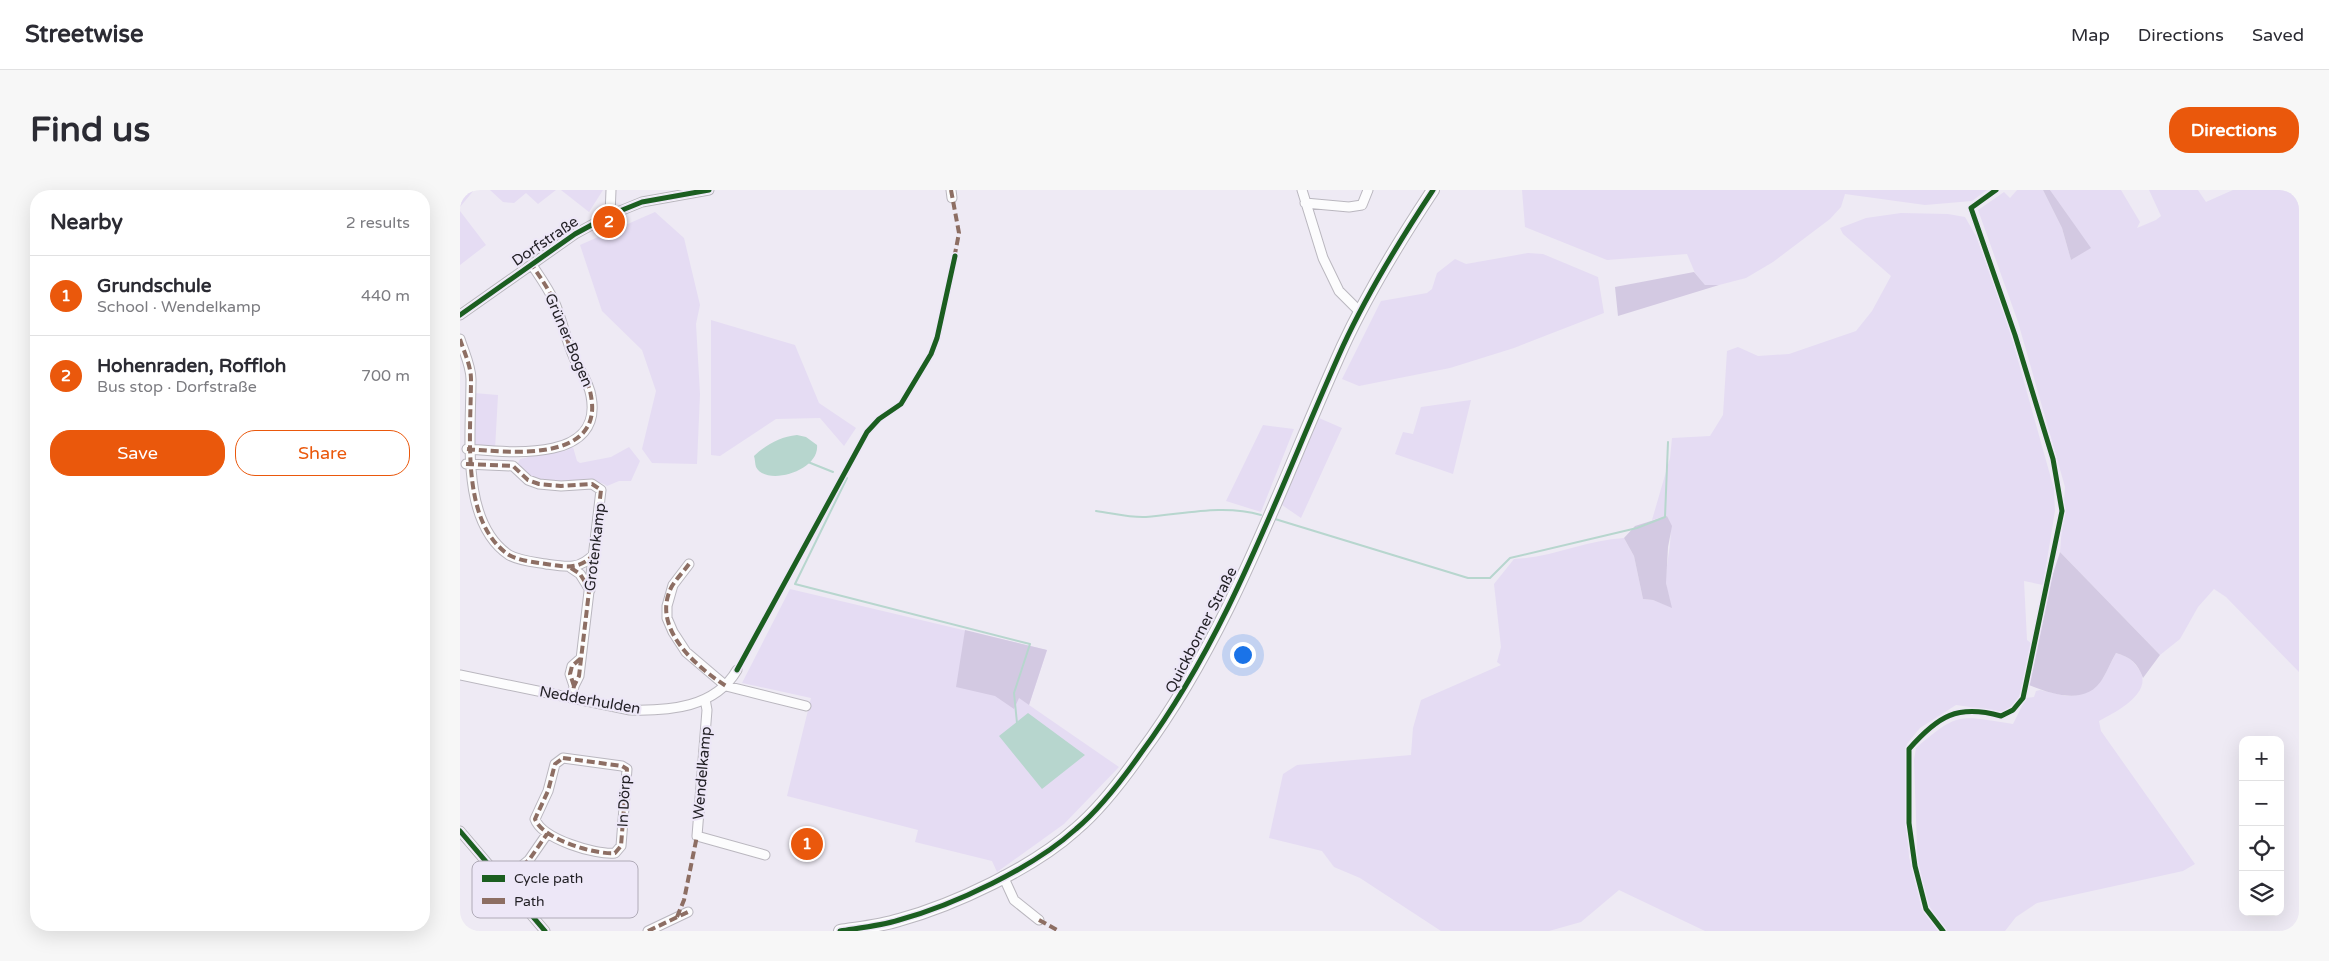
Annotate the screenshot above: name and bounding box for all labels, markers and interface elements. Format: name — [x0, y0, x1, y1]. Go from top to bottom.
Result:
text: Streetwise — [25, 20, 144, 49]
text: Map — [2071, 24, 2110, 46]
text: Directions — [2138, 24, 2224, 46]
text: Saved — [2252, 24, 2304, 46]
button: Directions — [2169, 107, 2299, 153]
text: Find us — [30, 109, 150, 151]
pin: 2 — [593, 203, 625, 241]
text: Nearby — [50, 210, 123, 235]
street label: Dorfstraße — [508, 212, 582, 270]
text: 2 results — [346, 213, 410, 233]
text: Grundschule — [97, 275, 212, 297]
text: 1 — [61, 286, 71, 306]
text: 440 m — [361, 286, 410, 306]
street label: Grüner Bogen — [541, 290, 597, 390]
text: School · Wendelkamp — [97, 297, 261, 317]
text: Hohenraden, Roffloh — [97, 355, 286, 377]
text: 2 — [61, 366, 71, 386]
text: 700 m — [361, 366, 410, 386]
text: Bus stop · Dorfstraße — [97, 377, 257, 397]
button: Save — [50, 430, 225, 476]
button: Share — [235, 430, 410, 476]
street label: Grotenkamp — [581, 502, 609, 592]
street label: Quickborner Straße — [1161, 564, 1241, 696]
your location — [1230, 642, 1256, 668]
street label: Nedderhulden — [538, 682, 642, 718]
street label: Wendelkamp — [689, 726, 715, 820]
map controls — [2239, 736, 2284, 916]
button: + — [2239, 736, 2284, 781]
street label: In Dörp — [614, 774, 634, 828]
button: − — [2239, 781, 2284, 826]
pin: 1 — [791, 825, 823, 863]
button: locate — [2239, 826, 2284, 871]
legend — [472, 861, 638, 918]
text: Cycle path — [514, 870, 583, 887]
button: layers — [2239, 871, 2284, 916]
text: Path — [514, 893, 545, 910]

